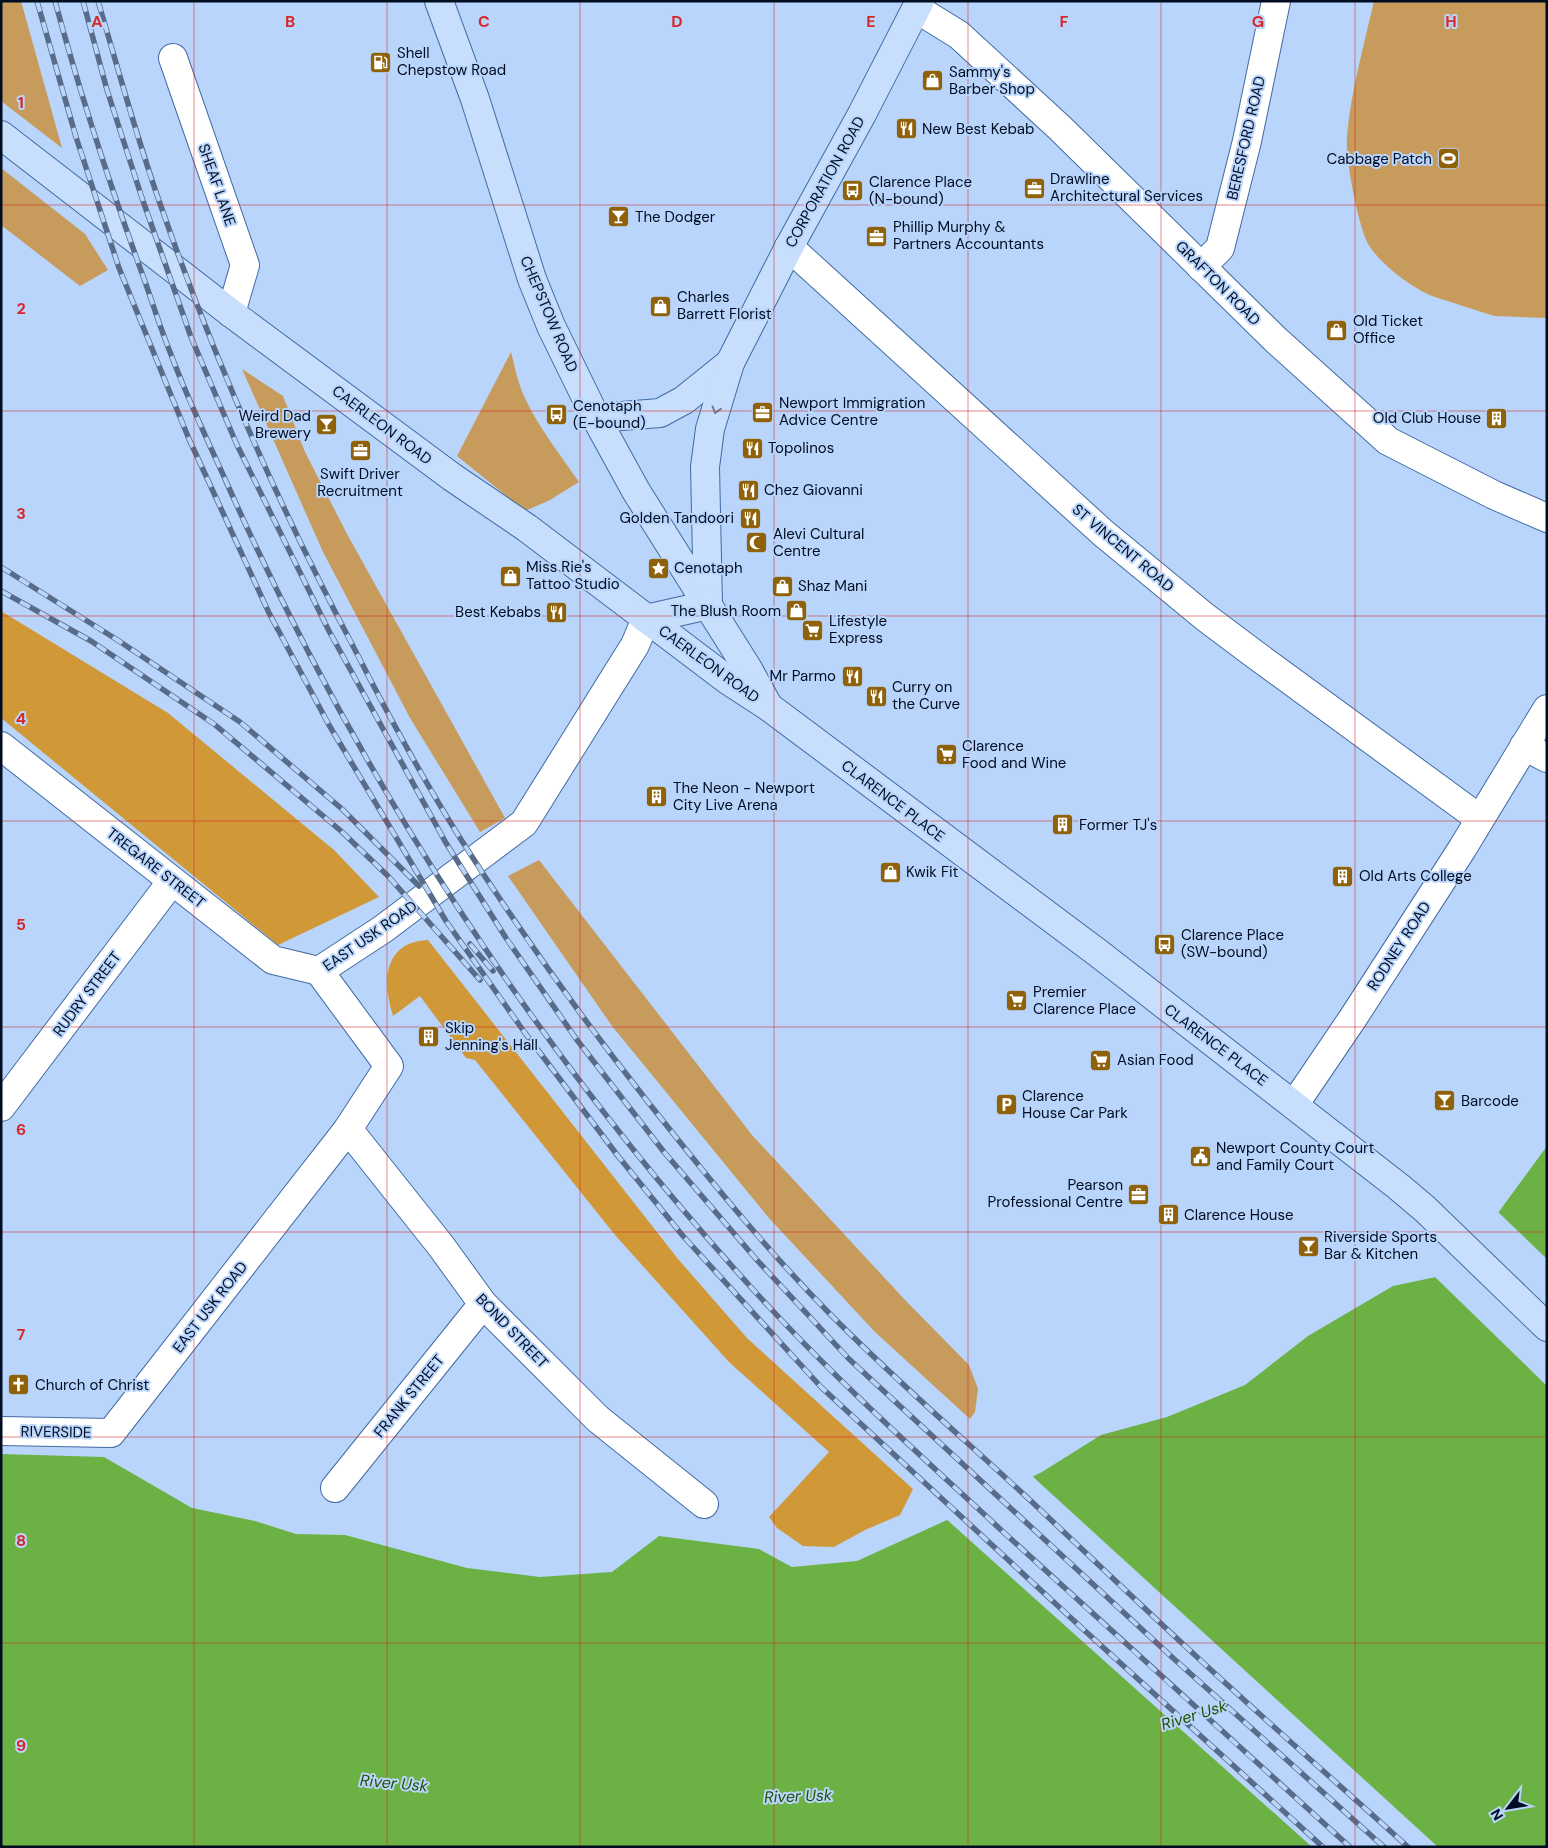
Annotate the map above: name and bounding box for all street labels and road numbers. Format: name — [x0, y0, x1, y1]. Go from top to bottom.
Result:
street label: BERESFORD ROAD — [1222, 74, 1270, 202]
street label: CORPORATION ROAD — [781, 113, 869, 251]
street label: SHEAF LANE — [194, 141, 240, 229]
street label: GRAFTON ROAD — [1171, 236, 1265, 330]
street label: CHEPSTOW ROAD — [516, 253, 582, 375]
street label: CAERLEON ROAD — [328, 381, 436, 469]
street label: ST VINCENT ROAD — [1068, 500, 1178, 596]
street label: CAERLEON ROAD — [654, 621, 764, 707]
street label: CLARENCE PLACE — [837, 755, 949, 847]
street label: TREGARE STREET — [103, 823, 209, 913]
street label: EAST USK ROAD — [319, 896, 421, 976]
street label: RODNEY ROAD — [1363, 898, 1435, 994]
street label: RUDRY STREET — [49, 948, 125, 1040]
street label: CLARENCE PLACE — [1160, 999, 1272, 1091]
street label: EAST USK ROAD — [168, 1257, 252, 1357]
street label: BOND STREET — [471, 1289, 553, 1373]
street label: FRANK STREET — [369, 1350, 449, 1442]
street label: RIVERSIDE — [20, 1421, 92, 1443]

